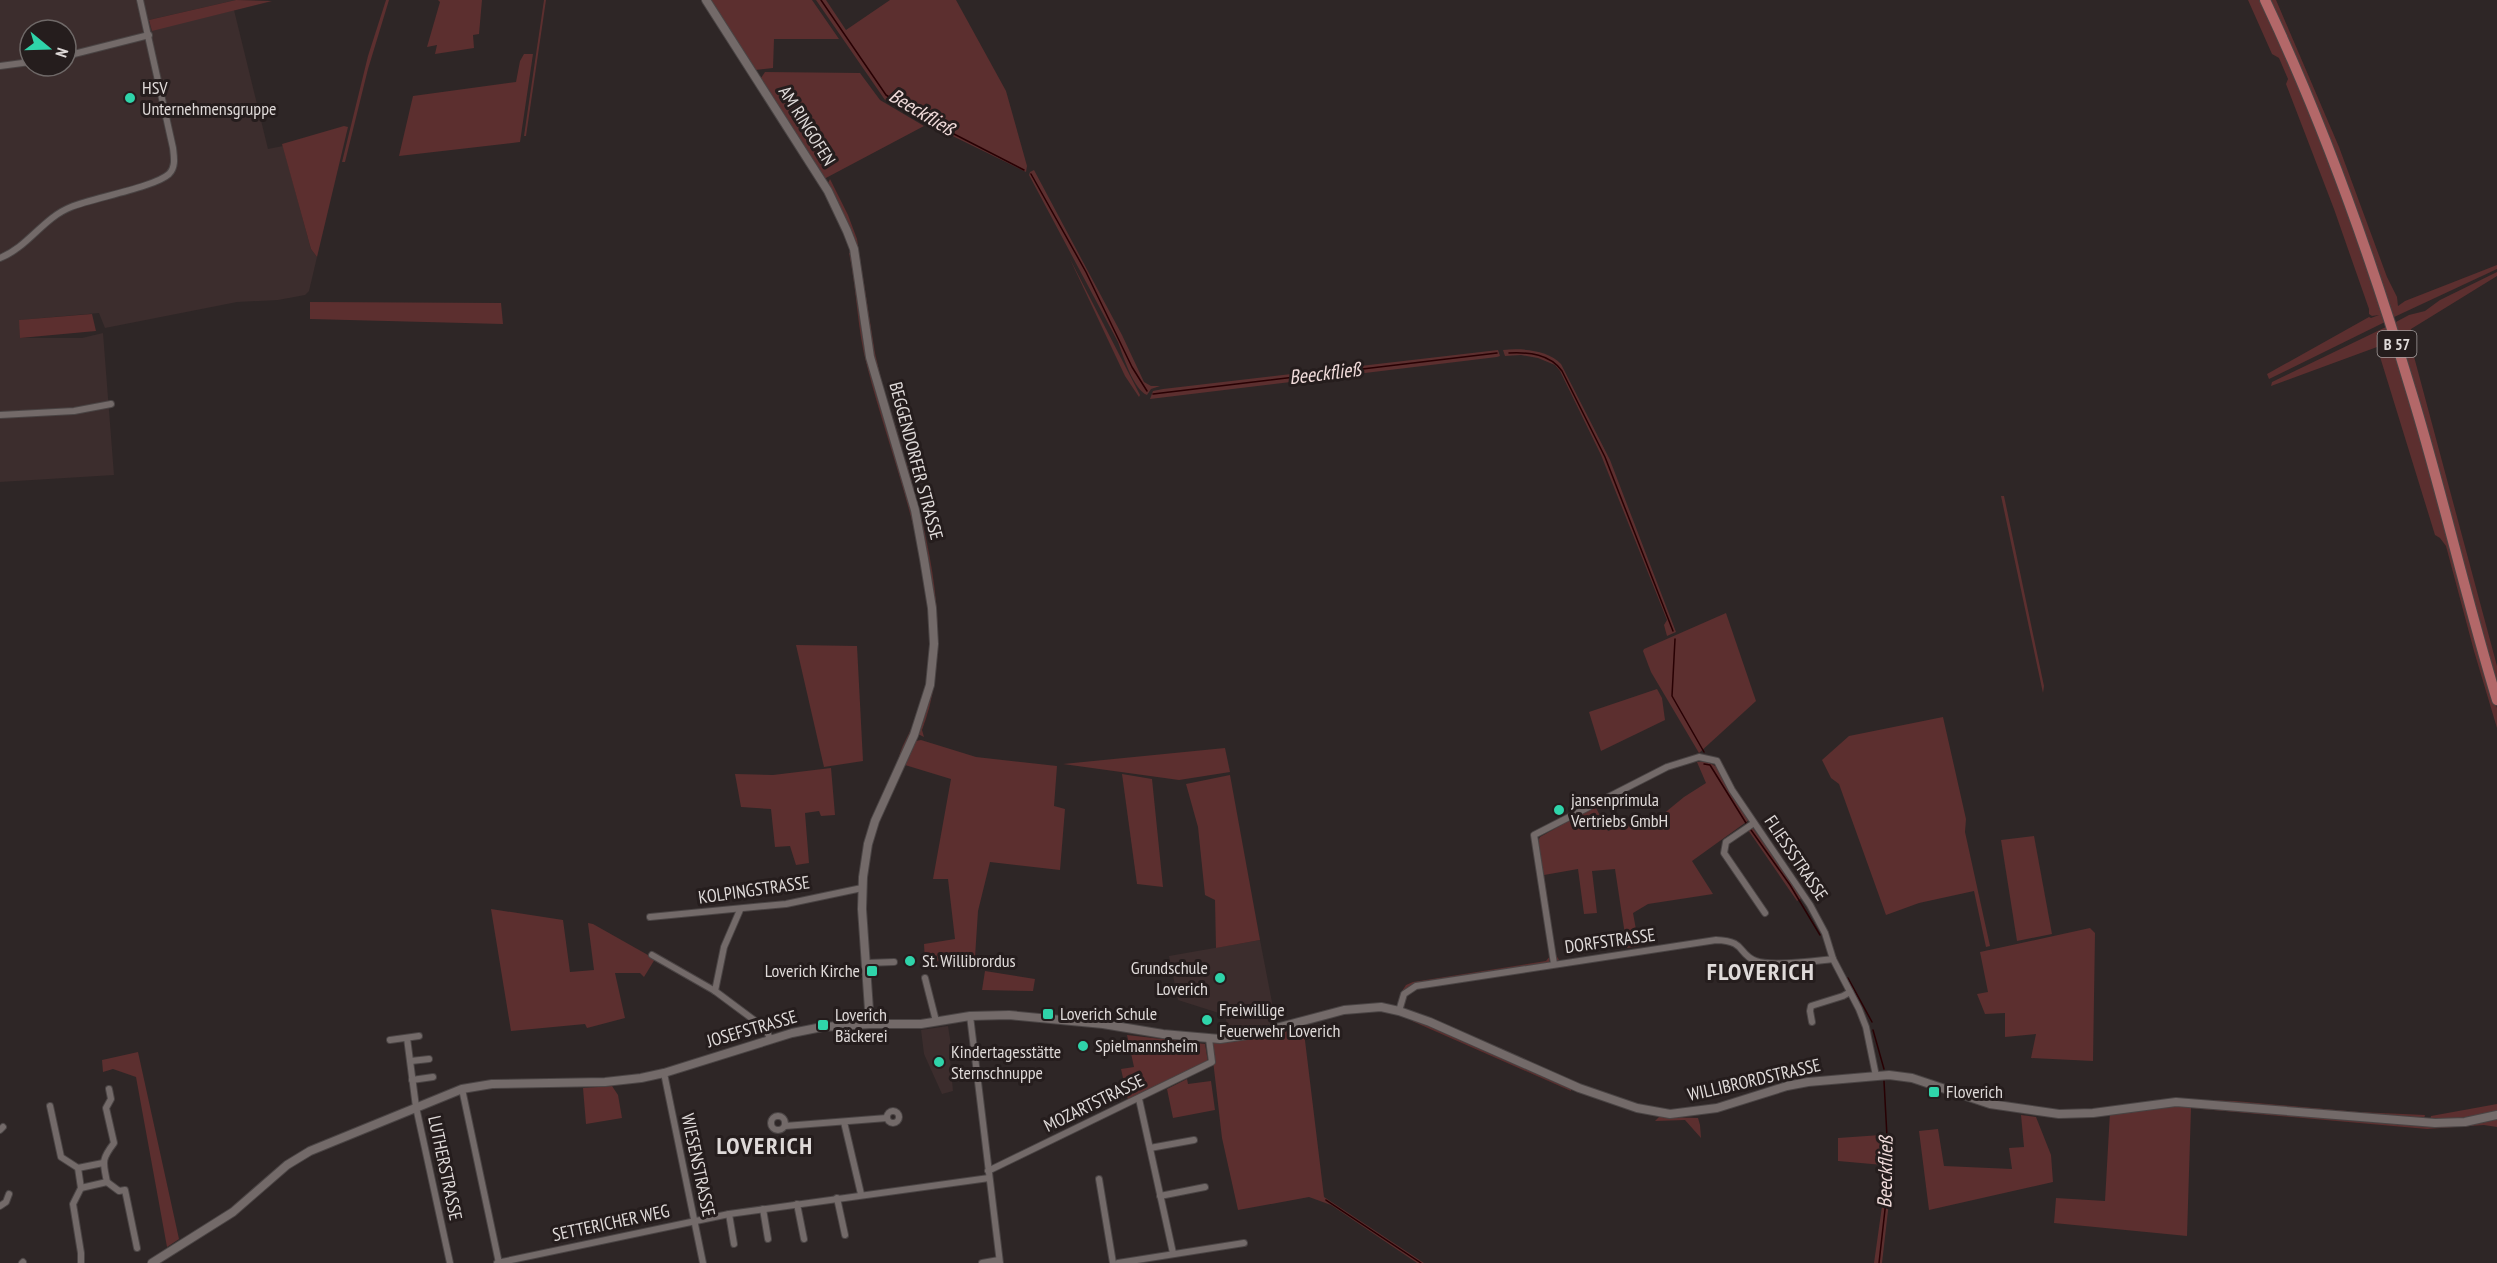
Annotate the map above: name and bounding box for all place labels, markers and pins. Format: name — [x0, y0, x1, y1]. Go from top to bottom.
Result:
place label: HSV Unternehmensgruppe — [142, 76, 276, 120]
marker: HSV Unternehmensgruppe — [123, 91, 137, 105]
place label: jansenprimula Vertriebs GmbH — [1570, 788, 1668, 832]
marker: jansenprimula Vertriebs GmbH — [1552, 803, 1566, 817]
place label: St. Willibrordus — [922, 949, 1016, 972]
marker: St. Willibrordus — [903, 954, 917, 968]
place label: Grundschule Loverich — [1131, 956, 1208, 1000]
place label: Loverich Kirche — [765, 959, 860, 982]
marker: Loverich Kirche — [865, 964, 879, 978]
marker: Grundschule Loverich — [1213, 971, 1227, 985]
place label: Freiwillige Feuerwehr Loverich — [1219, 998, 1340, 1042]
place label: Loverich Schule — [1060, 1002, 1157, 1025]
place label: Loverich Bäckerei — [835, 1003, 888, 1047]
marker: Loverich Schule — [1041, 1007, 1055, 1021]
marker: Freiwillige Feuerwehr Loverich — [1200, 1013, 1214, 1027]
marker: Loverich Bäckerei — [816, 1018, 830, 1032]
place label: Spielmannsheim — [1095, 1034, 1198, 1057]
marker: Spielmannsheim — [1076, 1039, 1090, 1053]
place label: Kindertagesstätte Sternschnuppe — [951, 1040, 1061, 1084]
marker: Kindertagesstätte Sternschnuppe — [932, 1055, 946, 1069]
place label: Floverich — [1946, 1080, 2003, 1103]
marker: Floverich — [1927, 1085, 1941, 1099]

